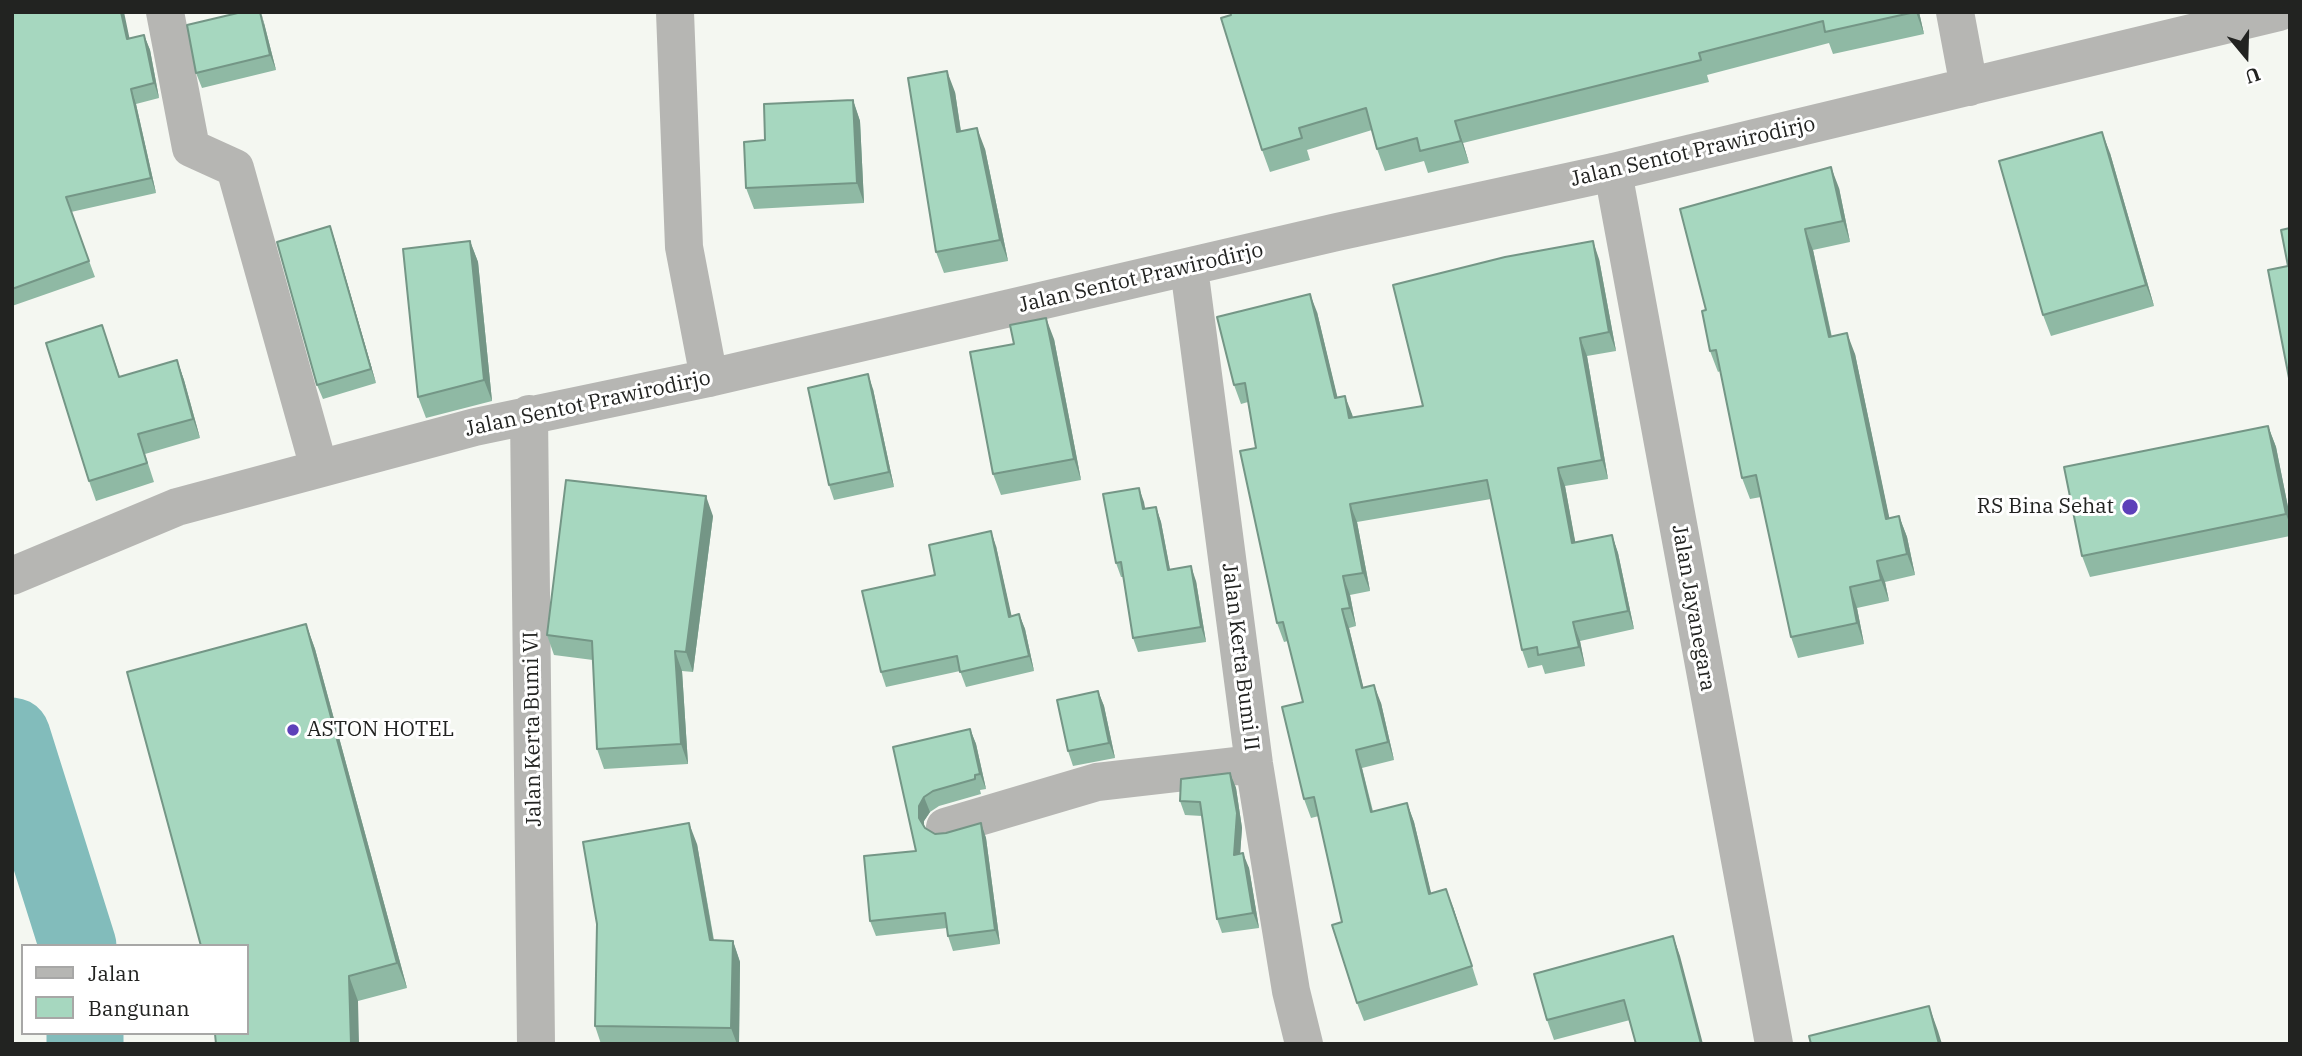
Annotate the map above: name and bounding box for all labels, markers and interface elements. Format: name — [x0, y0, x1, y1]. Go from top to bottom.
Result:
north arrow — [2211, 21, 2281, 91]
text: U — [2242, 62, 2264, 90]
street label: Jalan Sentot Prawirodirjo — [1568, 112, 1818, 192]
street label: Jalan Sentot Prawirodirjo — [1016, 238, 1266, 318]
street label: Jalan Sentot Prawirodirjo — [463, 366, 713, 442]
place label: RS Bina Sehat — [1977, 494, 2114, 520]
marker: RS Bina Sehat — [2120, 497, 2140, 517]
street label: Jalan Jayanegara — [1666, 523, 1720, 693]
street label: Jalan Kerta Bumi II — [1216, 562, 1264, 752]
street label: Jalan Kerta Bumi VI — [519, 631, 547, 827]
place label: ASTON HOTEL — [307, 717, 454, 743]
marker: ASTON HOTEL — [285, 722, 301, 738]
legend — [21, 944, 248, 1035]
text: Jalan — [88, 959, 140, 987]
text: Bangunan — [88, 994, 190, 1022]

